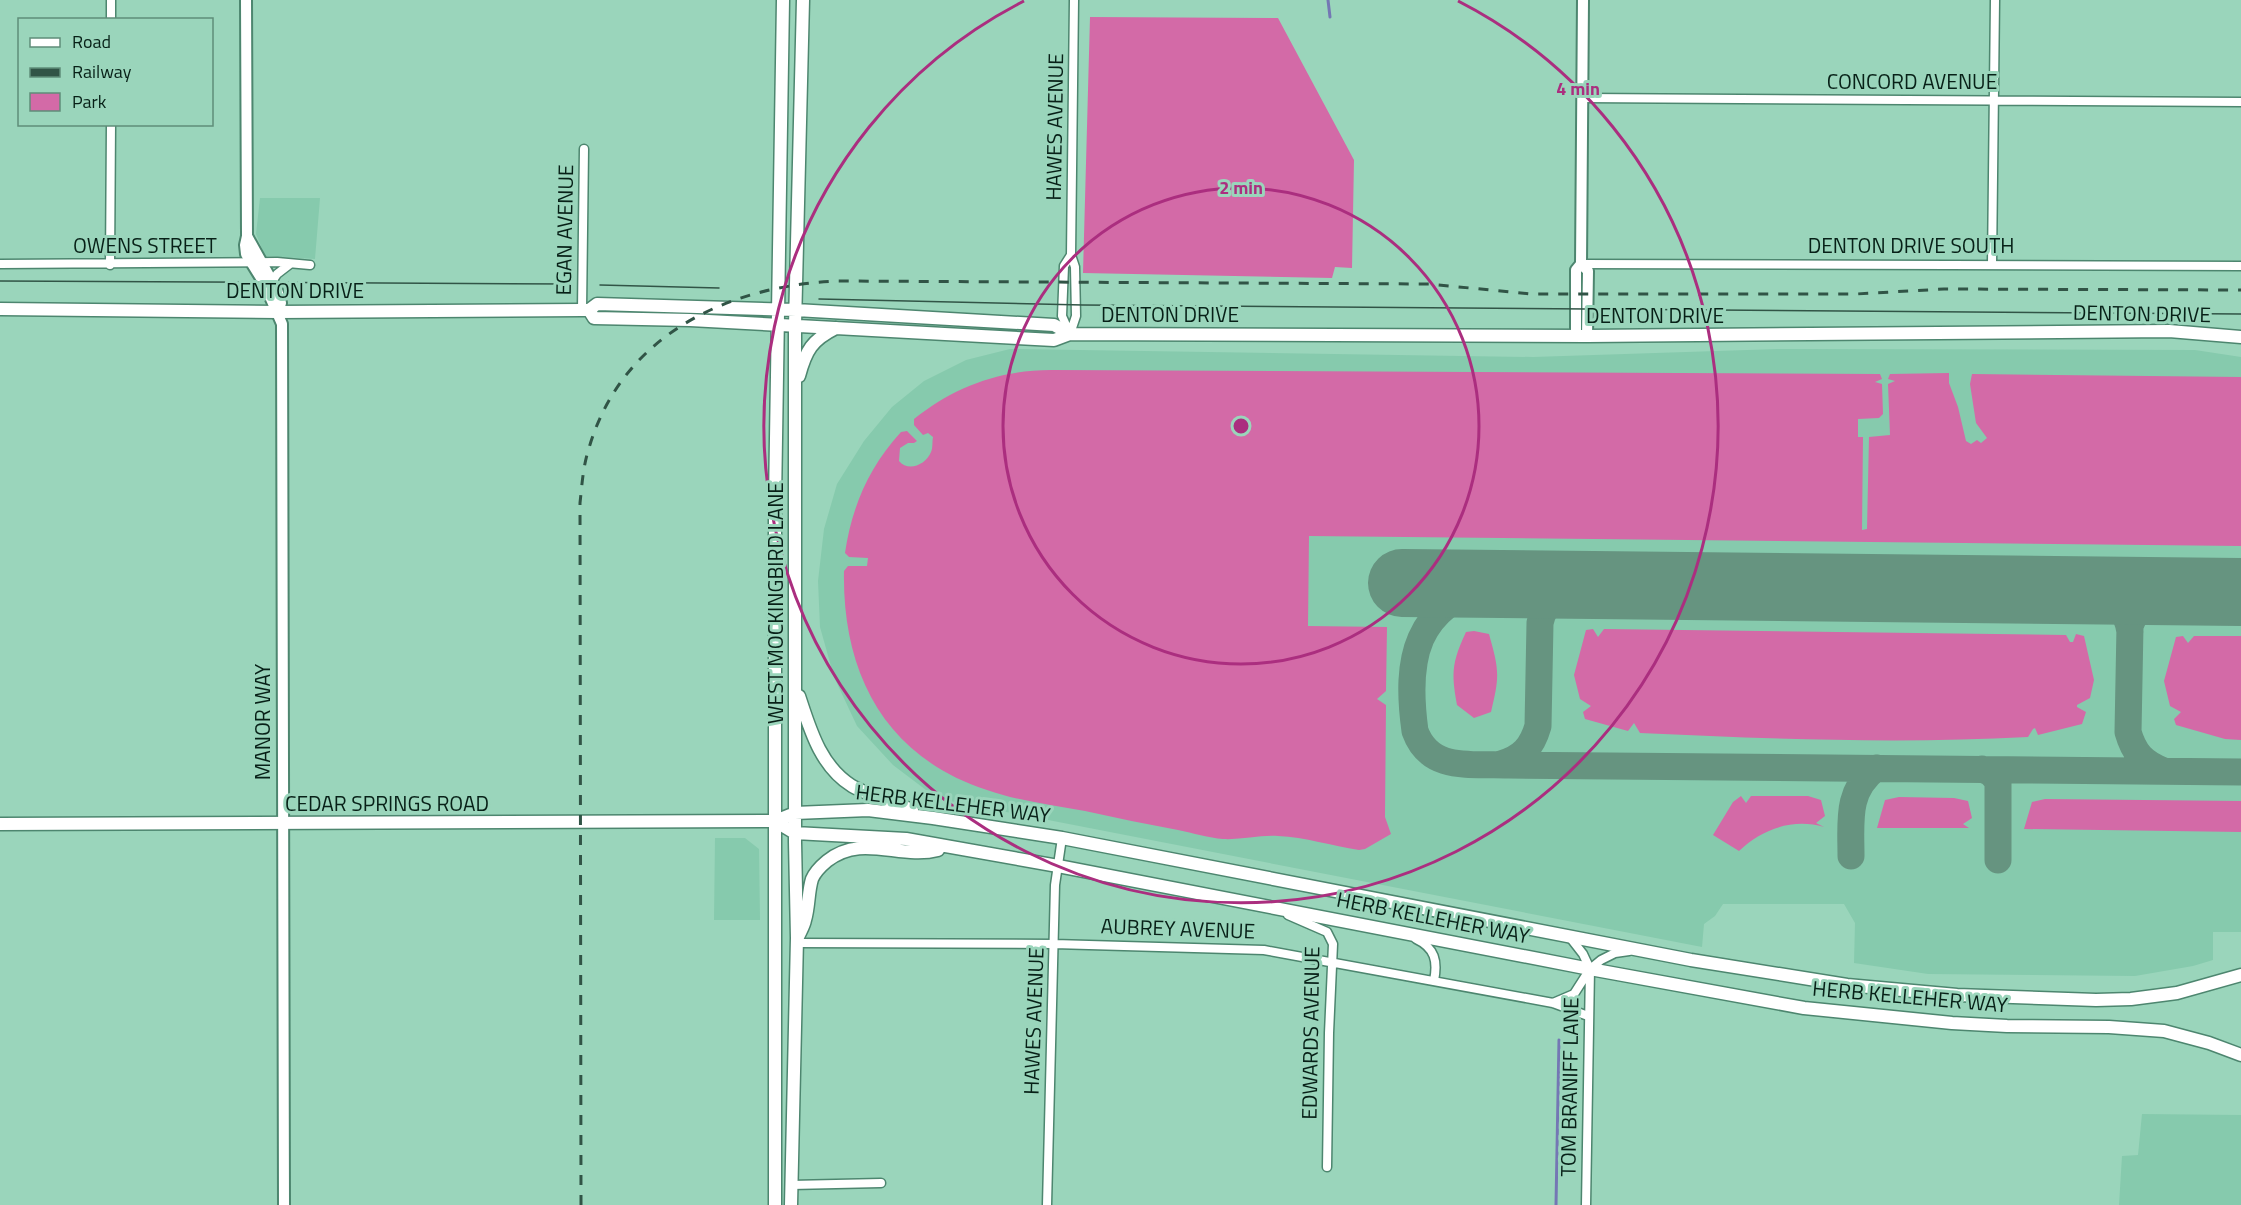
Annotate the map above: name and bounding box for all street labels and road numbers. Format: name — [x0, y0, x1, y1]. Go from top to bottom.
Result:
street label: HAWES AVENUE — [1037, 53, 1071, 201]
street label: CONCORD AVENUE — [1827, 65, 1997, 97]
street label: EGAN AVENUE — [547, 164, 581, 296]
street label: OWENS STREET — [73, 229, 217, 261]
street label: DENTON DRIVE SOUTH — [1808, 229, 2014, 261]
street label: DENTON DRIVE — [226, 274, 364, 306]
street label: DENTON DRIVE — [2073, 296, 2211, 330]
street label: DENTON DRIVE — [1101, 298, 1239, 330]
street label: DENTON DRIVE — [1586, 299, 1724, 331]
street label: WEST MOCKINGBIRD LANE — [759, 482, 791, 724]
street label: MANOR WAY — [246, 663, 278, 780]
street label: HERB KELLEHER WAY — [854, 775, 1053, 831]
street label: CEDAR SPRINGS ROAD — [285, 787, 489, 819]
street label: HERB KELLEHER WAY — [1334, 883, 1533, 952]
street label: AUBREY AVENUE — [1100, 909, 1256, 947]
street label: EDWARDS AVENUE — [1292, 946, 1328, 1120]
street label: HAWES AVENUE — [1014, 947, 1052, 1095]
street label: HERB KELLEHER WAY — [1811, 972, 2010, 1021]
street label: TOM BRANIFF LANE — [1551, 997, 1587, 1177]

